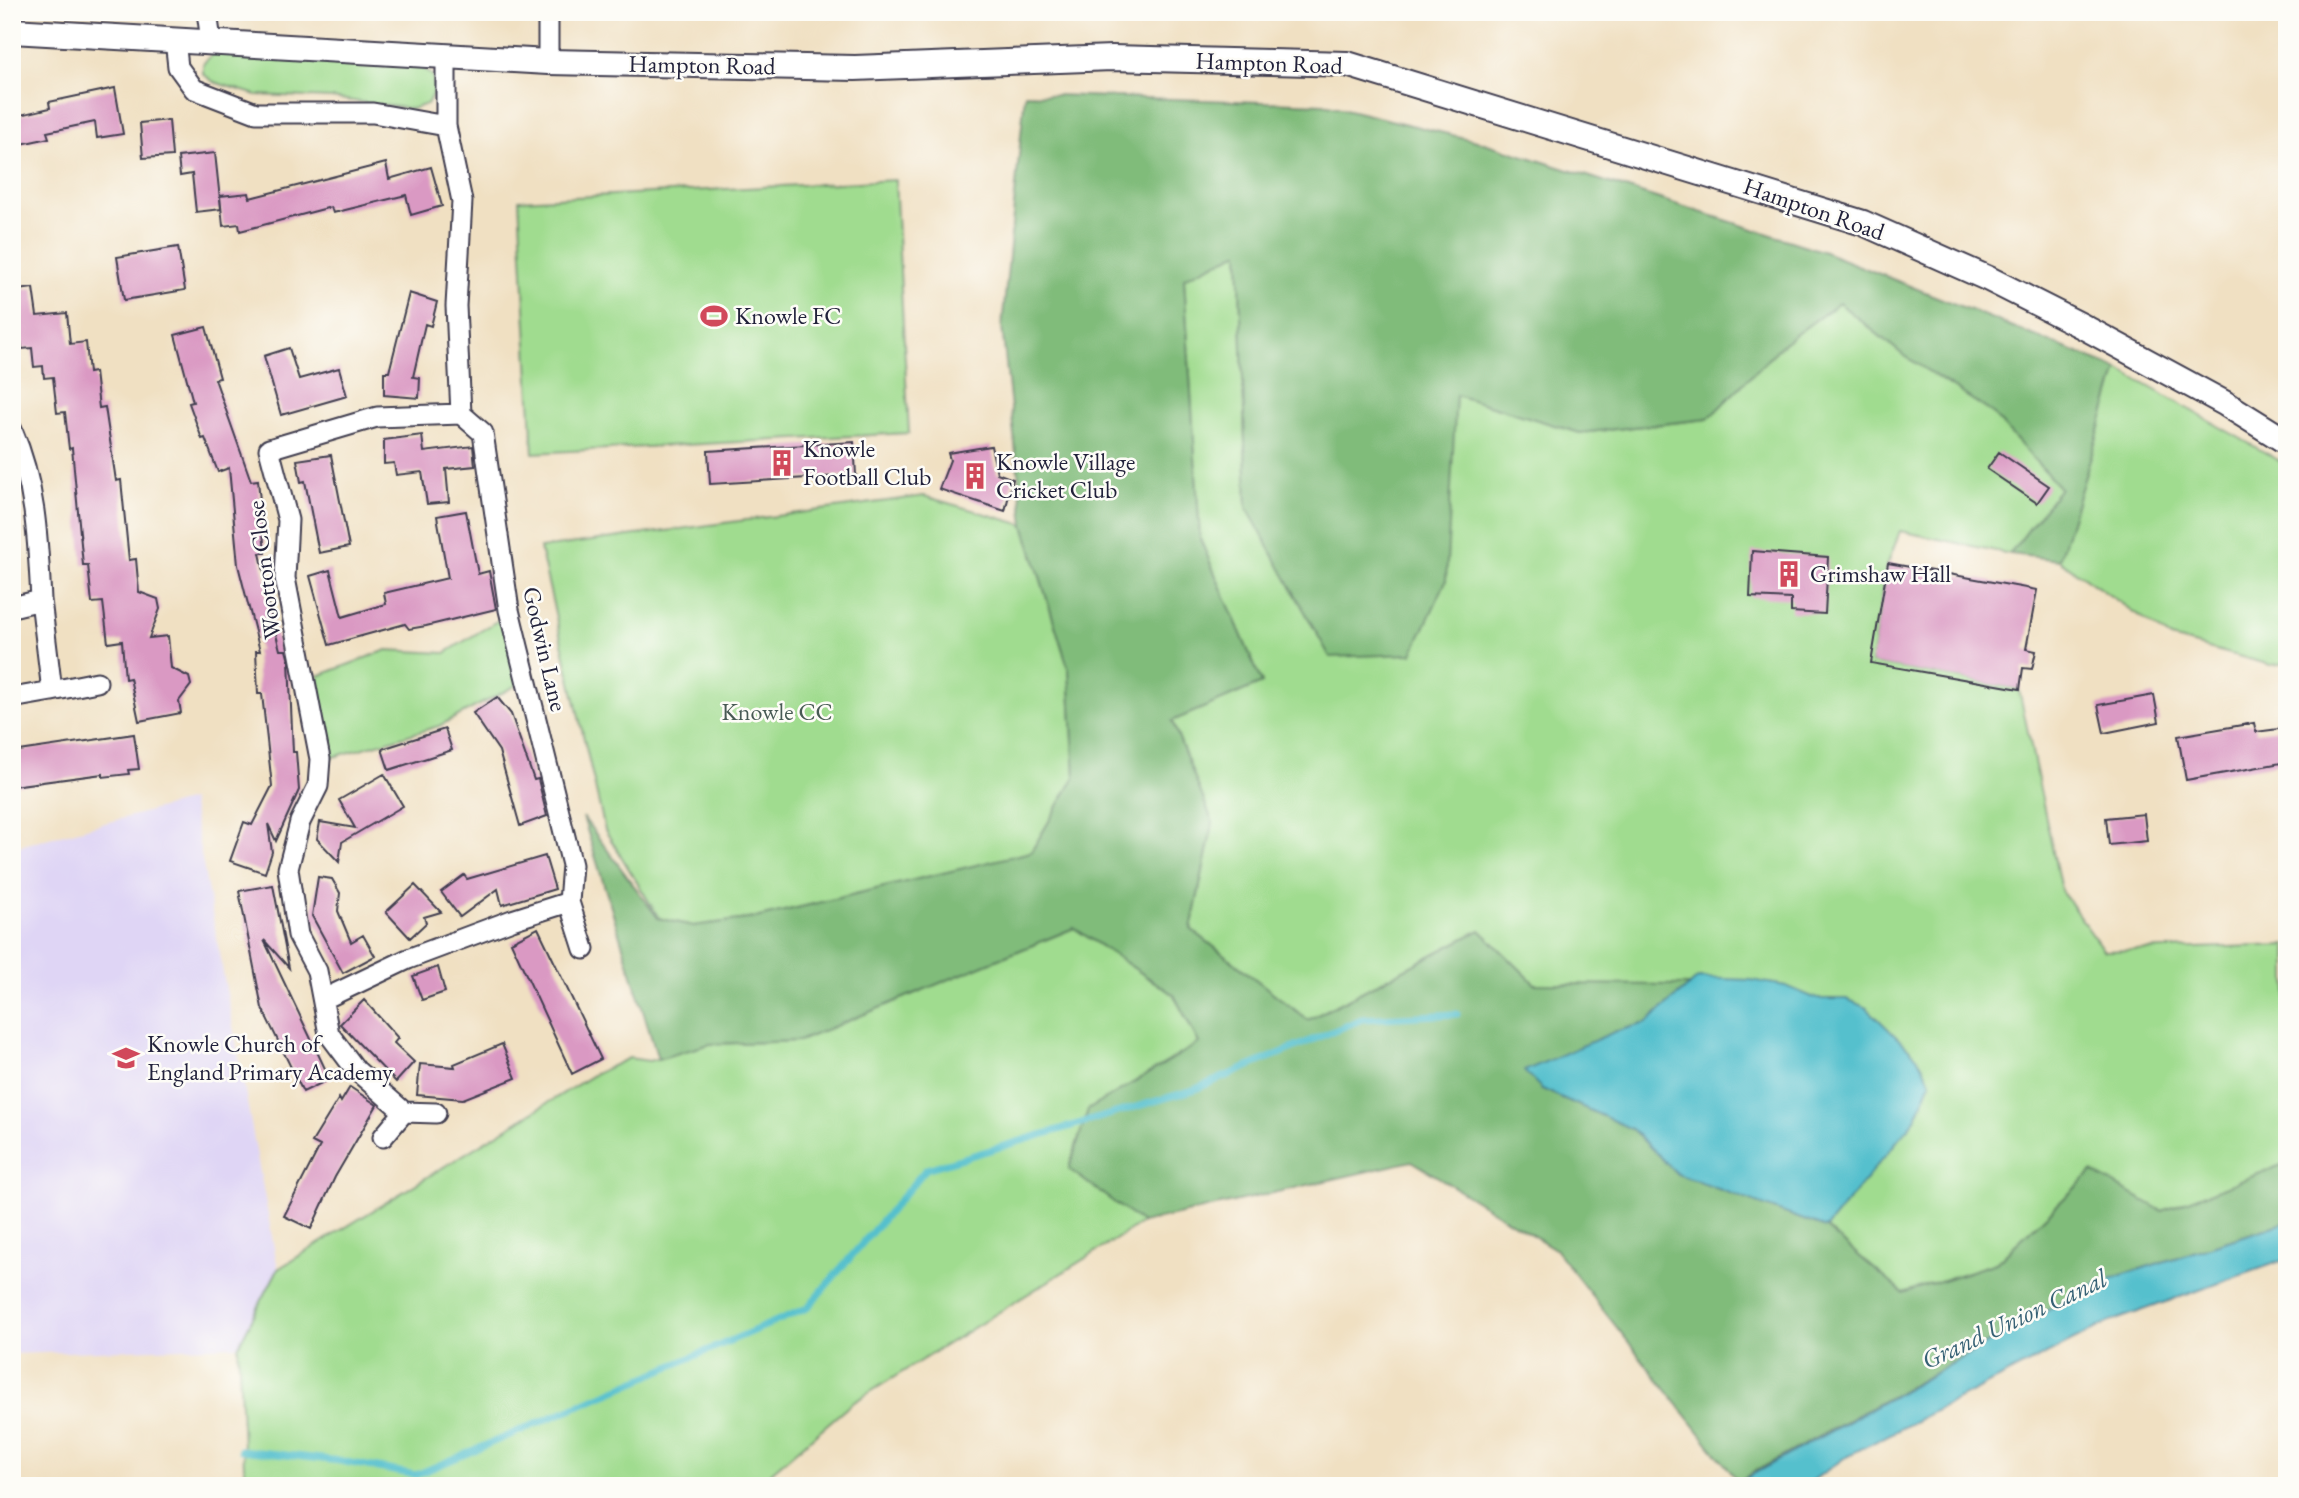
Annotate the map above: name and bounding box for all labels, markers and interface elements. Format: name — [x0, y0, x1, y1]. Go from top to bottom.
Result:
street label: Hampton Road — [1195, 44, 1344, 81]
street label: Hampton Road — [628, 48, 777, 81]
street label: Hampton Road — [1739, 170, 1890, 247]
place label: Knowle FC — [735, 300, 841, 331]
sports icon: Knowle FC — [699, 301, 729, 331]
place label: Knowle Football Club — [803, 433, 931, 492]
place label: Knowle Village Cricket Club — [996, 446, 1135, 505]
building icon: Knowle Football Club — [767, 448, 797, 478]
building icon: Knowle Village Cricket Club — [960, 461, 990, 491]
street label: Wootton Close — [240, 499, 287, 641]
place label: Grimshaw Hall — [1810, 558, 1951, 589]
building icon: Grimshaw Hall — [1774, 559, 1804, 589]
street label: Godwin Lane — [516, 584, 575, 714]
park label: Knowle CC — [722, 696, 832, 727]
place label: Knowle Church of England Primary Academy — [147, 1028, 393, 1087]
school or university icon: Knowle Church of England Primary Academy — [111, 1043, 141, 1073]
water label: Grand Union Canal — [1916, 1261, 2113, 1377]

